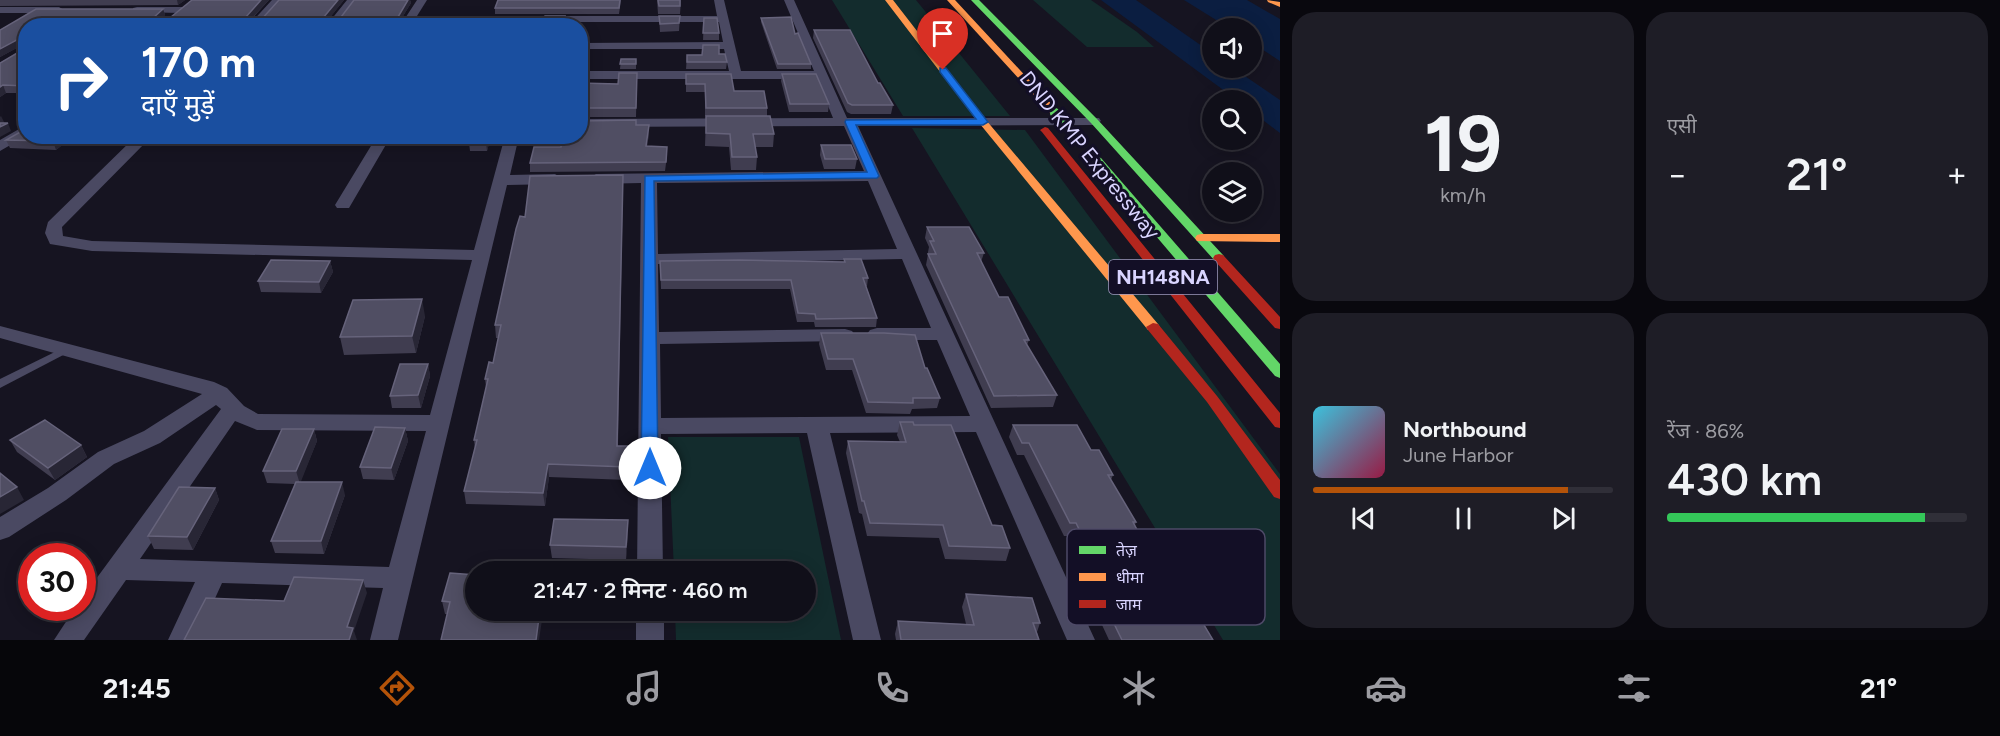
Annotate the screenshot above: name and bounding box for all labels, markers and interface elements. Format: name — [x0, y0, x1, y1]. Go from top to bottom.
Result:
pin — [917, 8, 968, 70]
icon: arrive — [926, 17, 959, 50]
map controls — [1202, 18, 1262, 222]
button: sound — [1202, 18, 1262, 78]
text: 170 m — [141, 37, 256, 88]
icon: right — [42, 42, 120, 120]
street label: DND KMP Expressway — [1015, 66, 1165, 244]
text: दाएँ मुड़ें — [141, 88, 215, 121]
button: search — [1202, 90, 1262, 150]
text: 19 — [1424, 97, 1502, 191]
text: एसी — [1667, 114, 1697, 138]
text: 21° — [1786, 147, 1848, 201]
text: − — [1667, 155, 1688, 194]
text: + — [1946, 155, 1967, 194]
button: layers — [1202, 162, 1262, 222]
text: km/h — [1440, 183, 1486, 207]
road number: NH148NA — [1109, 260, 1217, 294]
text: Northbound — [1403, 416, 1527, 443]
text: रेंज · 86% — [1667, 419, 1744, 443]
position arrow — [618, 436, 682, 500]
text: June Harbor — [1403, 443, 1514, 467]
text: 430 km — [1667, 452, 1822, 506]
icon: previous — [1347, 502, 1380, 535]
icon: pause — [1447, 502, 1480, 535]
icon: next — [1547, 502, 1580, 535]
legend — [1067, 529, 1265, 625]
text: तेज़ — [1116, 541, 1138, 560]
speed limit sign: 30 — [18, 543, 96, 621]
text: धीमा — [1116, 568, 1145, 587]
text: 21:47 · 2 मिनट · 460 m — [534, 577, 747, 604]
text: जाम — [1116, 595, 1142, 614]
icon: directions — [376, 667, 418, 709]
icon: music — [623, 667, 665, 709]
icon: phone — [871, 667, 913, 709]
icon: climate — [1118, 667, 1160, 709]
icon: car — [1365, 667, 1407, 709]
icon: filters — [1613, 667, 1655, 709]
text: 21:45 — [103, 672, 171, 705]
text: 21° — [1860, 672, 1897, 705]

